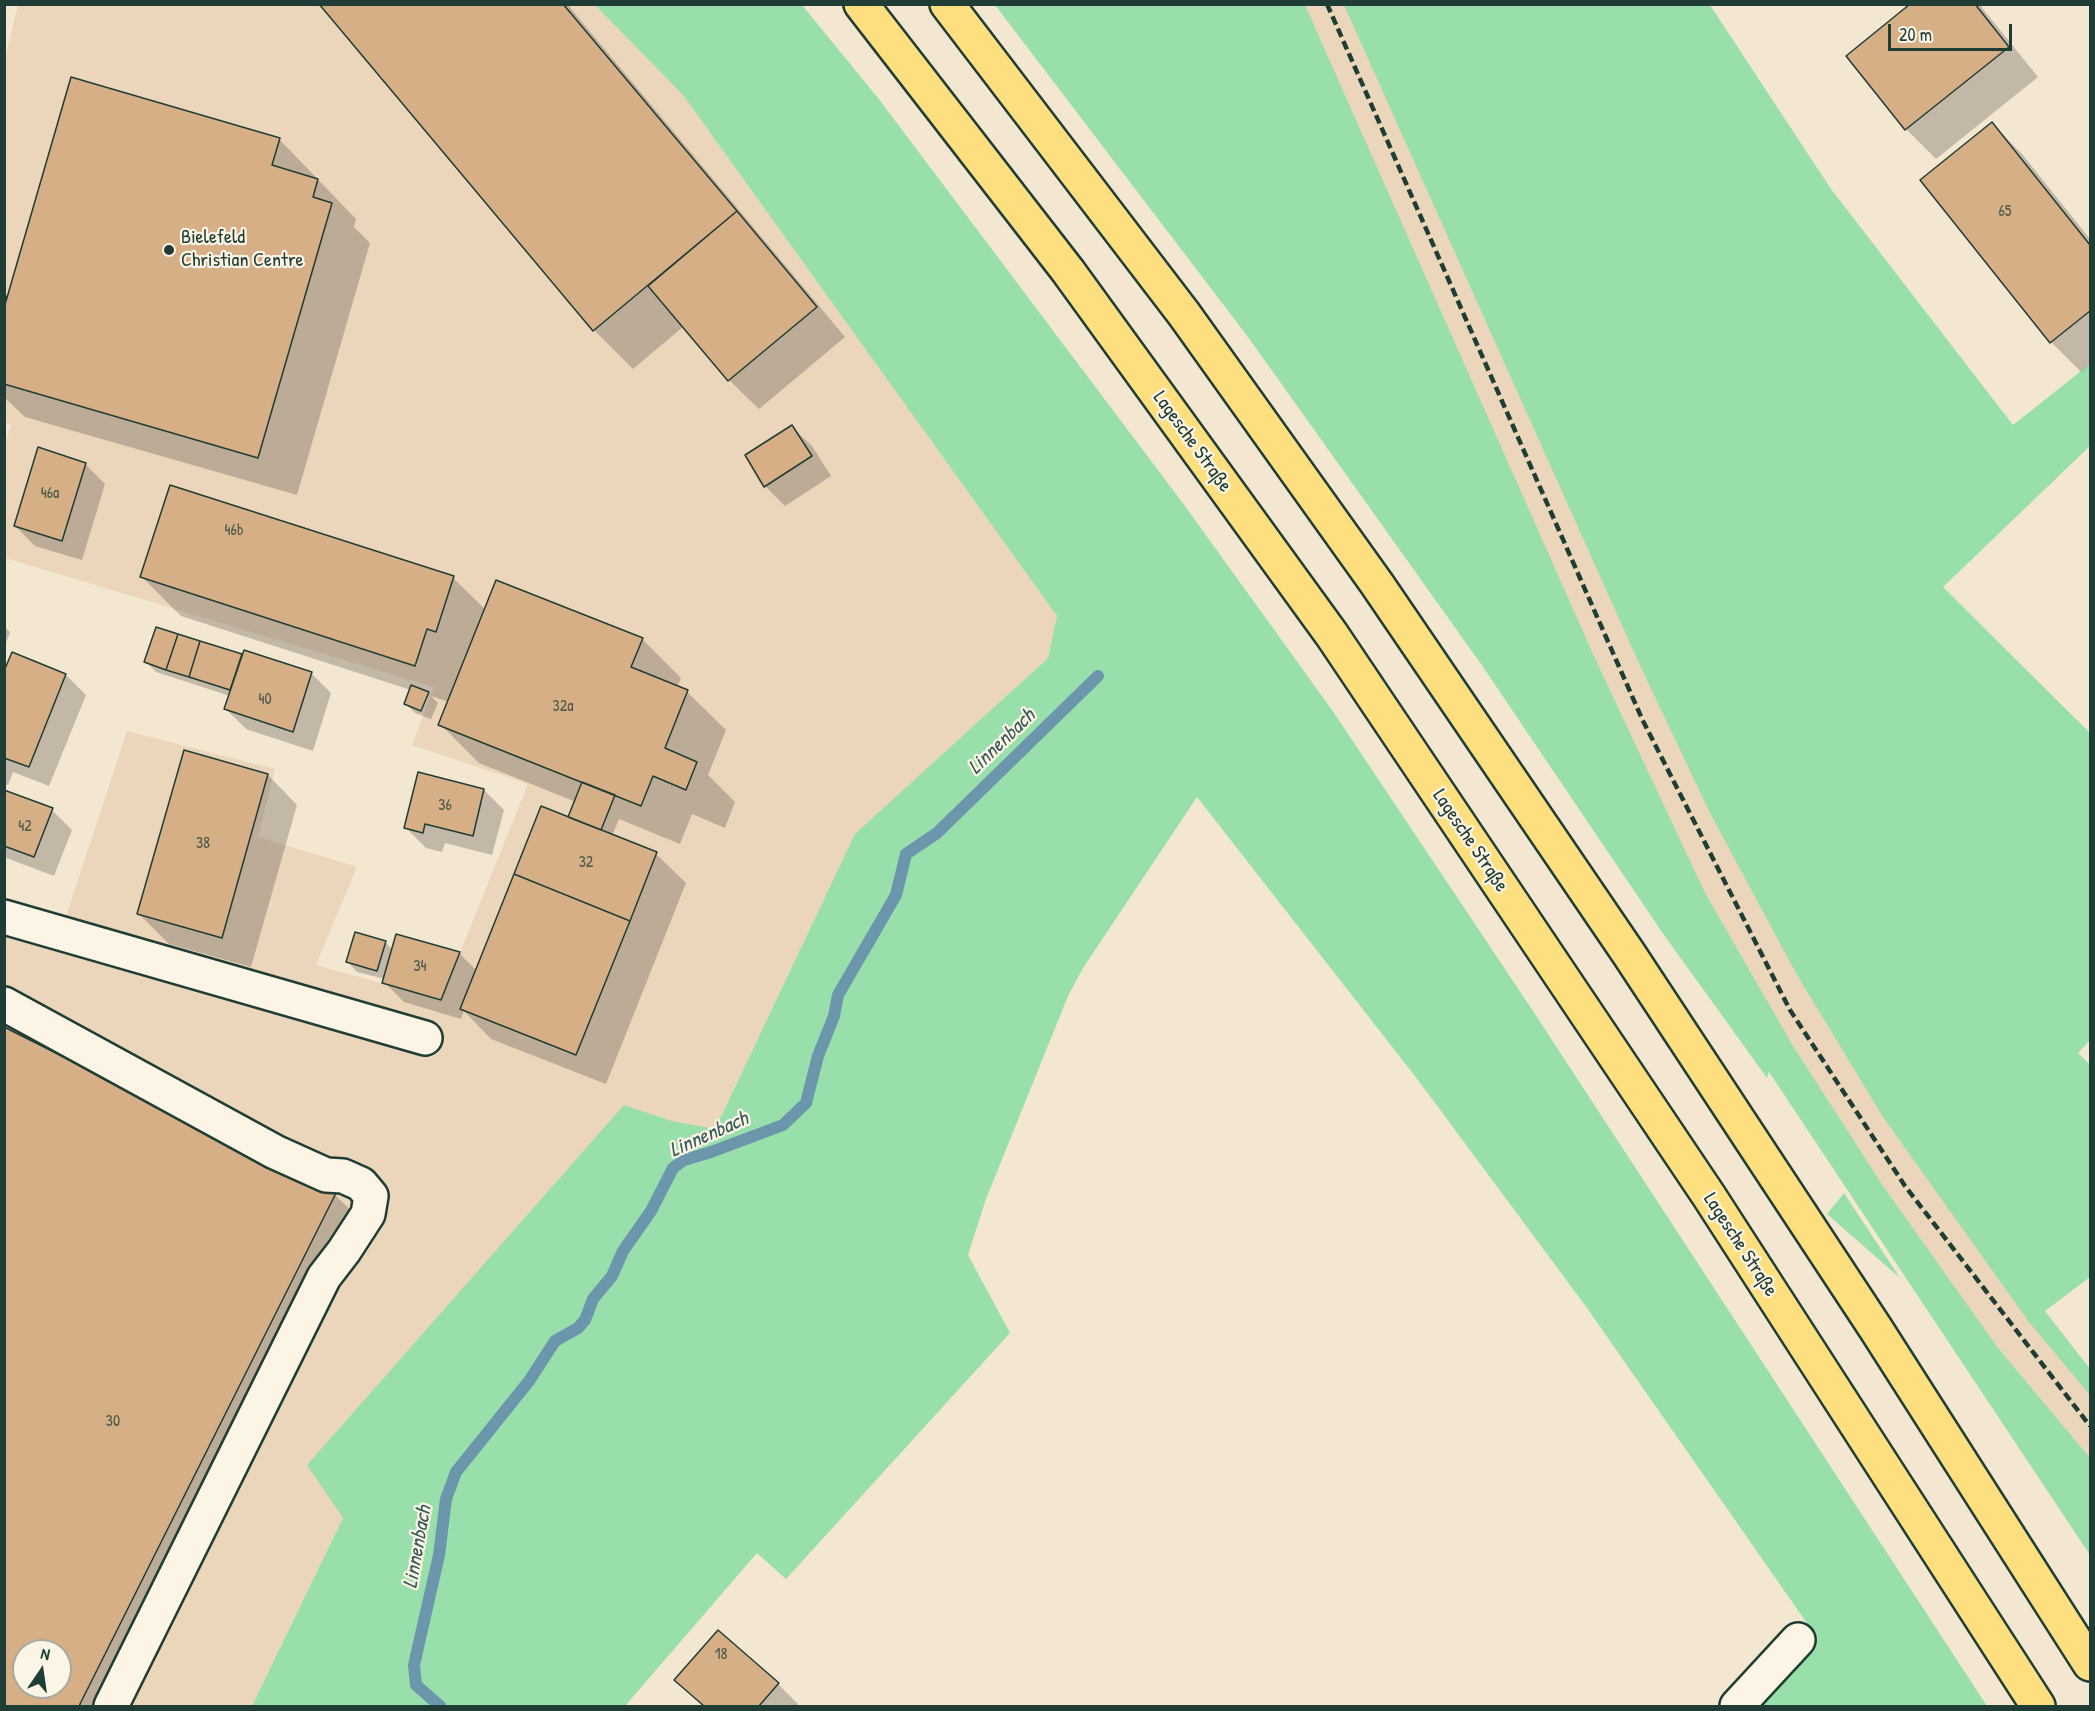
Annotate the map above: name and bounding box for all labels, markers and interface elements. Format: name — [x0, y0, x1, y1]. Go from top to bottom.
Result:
scale bar — [1891, 12, 2016, 50]
text: 20 m — [1899, 22, 1932, 47]
house number: 65 — [1998, 202, 2012, 222]
place label: Bielefeld Christian Centre — [181, 226, 304, 273]
marker: Bielefeld Christian Centre — [162, 243, 176, 257]
street label: Lagesche Straße — [1147, 387, 1237, 497]
house number: 46a — [41, 484, 59, 504]
house number: 46b — [225, 521, 243, 541]
house number: 40 — [258, 690, 272, 710]
house number: 32a — [553, 697, 573, 717]
water label: Linnenbach — [963, 704, 1041, 780]
street label: Lagesche Straße — [1427, 785, 1513, 897]
house number: 36 — [438, 796, 452, 816]
house number: 42 — [18, 817, 32, 837]
house number: 38 — [196, 834, 210, 854]
house number: 32 — [579, 853, 593, 873]
house number: 34 — [413, 957, 427, 977]
water label: Linnenbach — [666, 1107, 752, 1163]
street label: Lagesche Straße — [1698, 1189, 1782, 1301]
house number: 30 — [106, 1412, 120, 1432]
water label: Linnenbach — [398, 1504, 438, 1590]
north arrow — [12, 1639, 72, 1699]
text: N — [39, 1642, 52, 1665]
house number: 18 — [715, 1645, 727, 1665]

